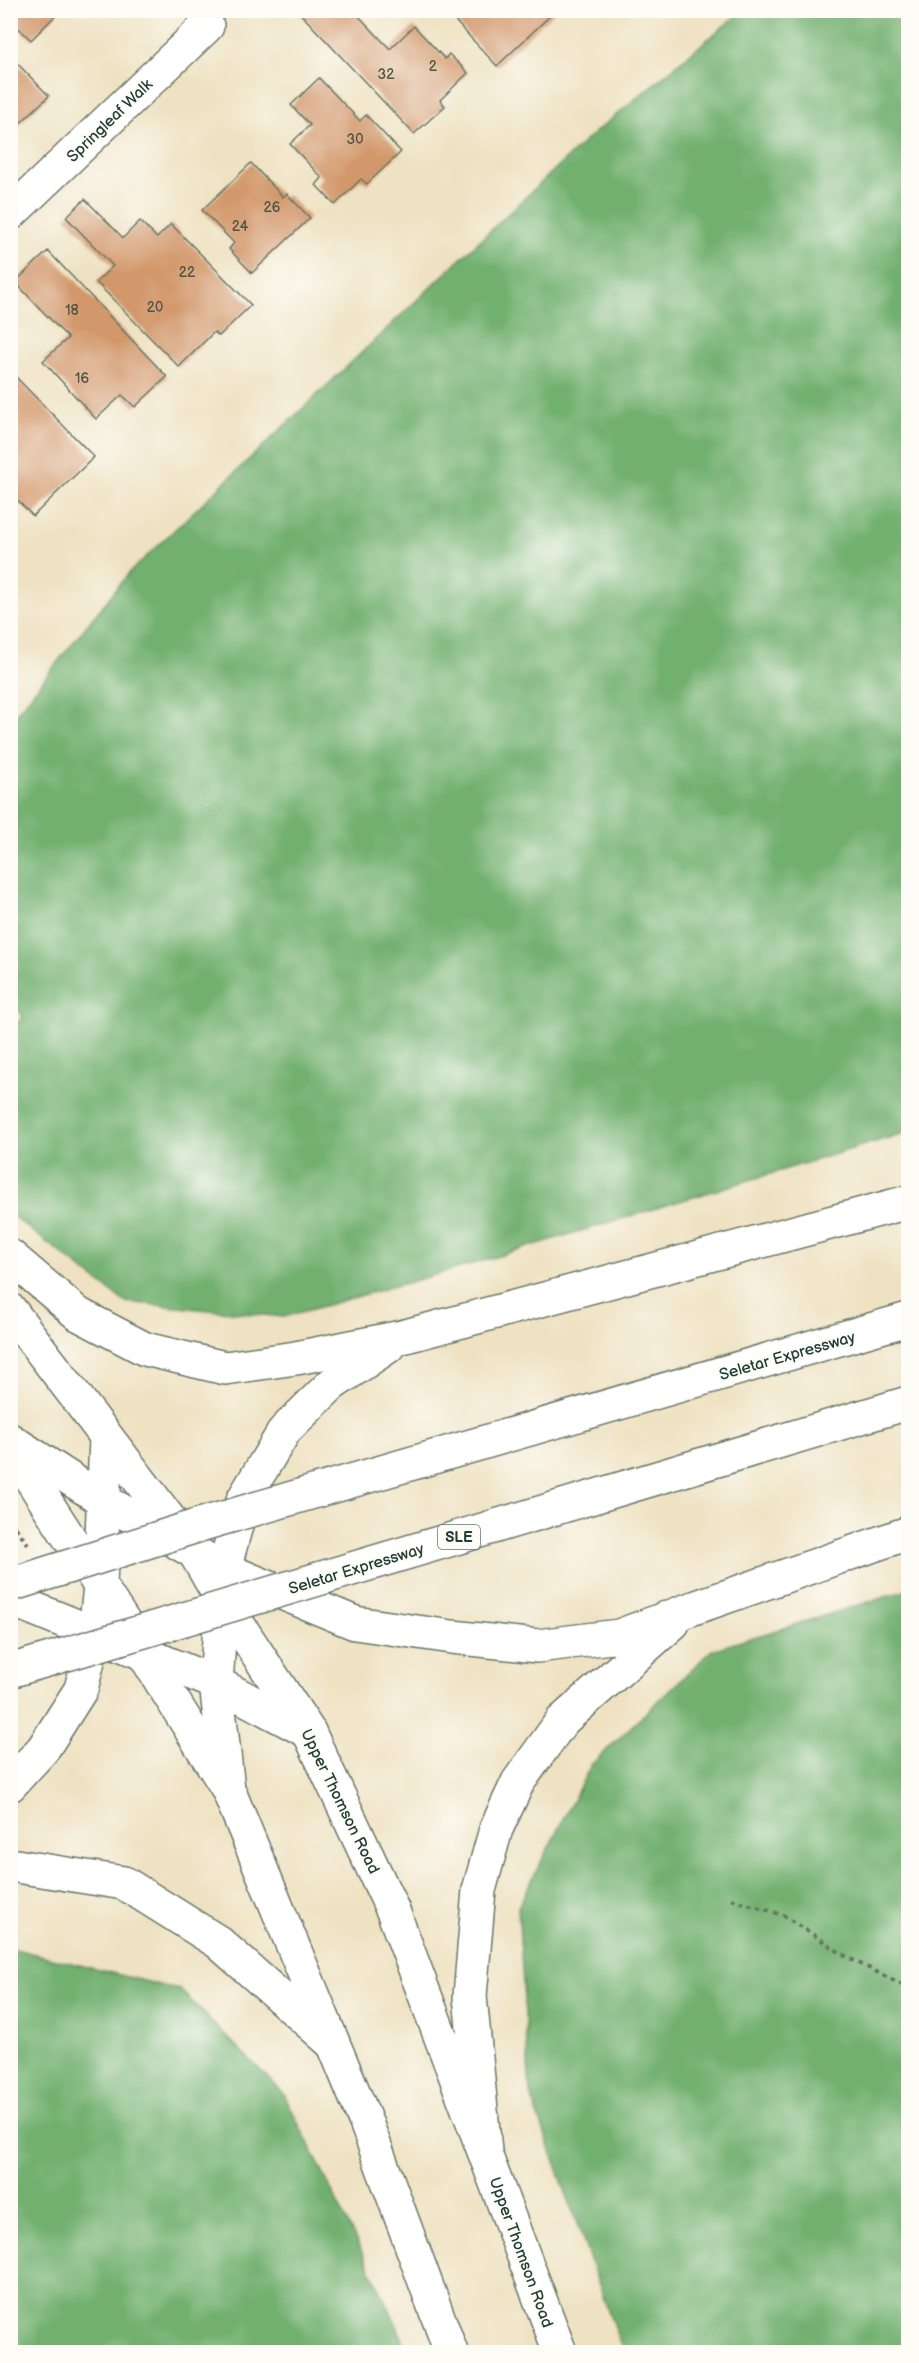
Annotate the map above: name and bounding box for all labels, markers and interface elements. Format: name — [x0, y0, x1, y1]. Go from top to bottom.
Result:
house number: 2 — [429, 58, 438, 75]
house number: 32 — [378, 66, 395, 83]
street label: Springleaf Walk — [63, 75, 157, 167]
house number: 30 — [347, 131, 363, 148]
house number: 26 — [264, 199, 281, 216]
house number: 24 — [232, 218, 249, 235]
house number: 22 — [179, 264, 196, 281]
house number: 20 — [147, 299, 163, 316]
house number: 18 — [65, 302, 79, 319]
house number: 16 — [75, 370, 89, 387]
street label: Seletar Expressway — [717, 1328, 858, 1385]
road number: SLE — [438, 1525, 480, 1549]
street label: Seletar Expressway — [286, 1540, 427, 1599]
street label: Upper Thomson Road — [296, 1726, 383, 1877]
street label: Upper Thomson Road — [485, 2175, 557, 2330]

